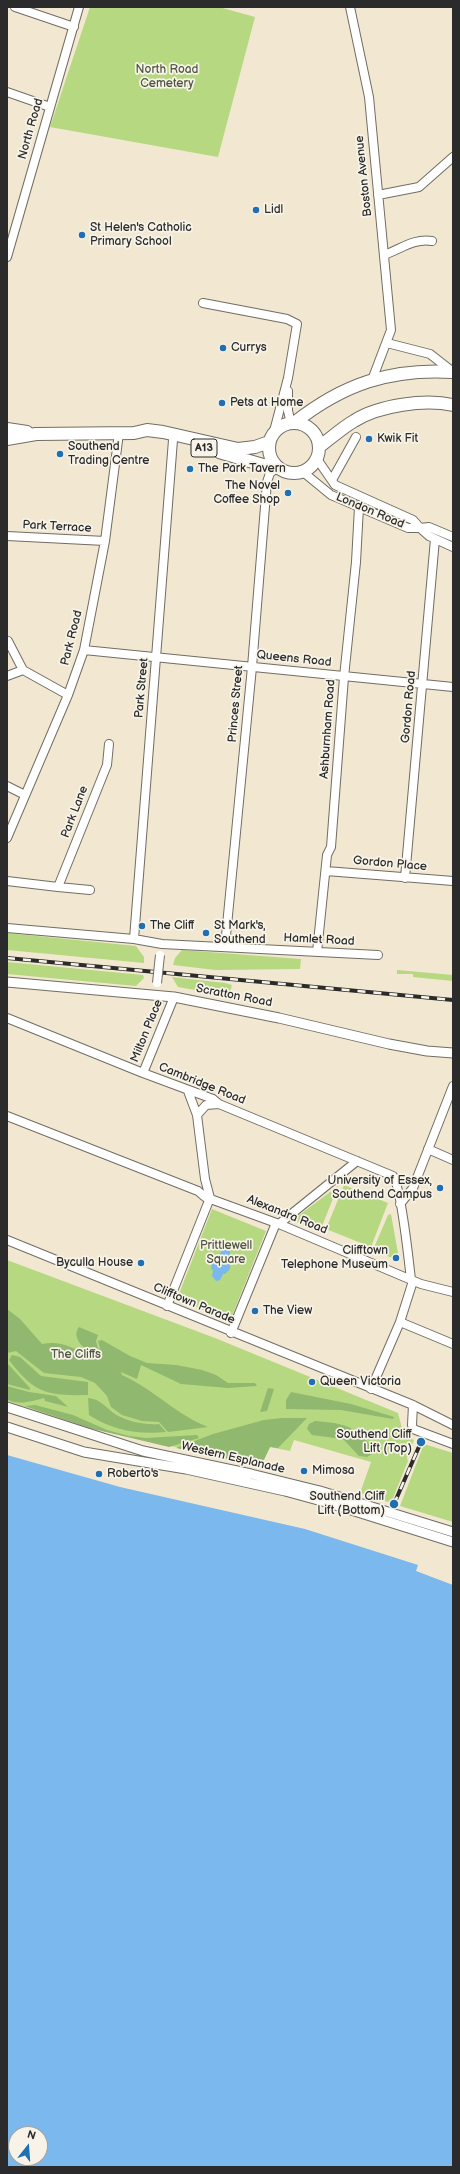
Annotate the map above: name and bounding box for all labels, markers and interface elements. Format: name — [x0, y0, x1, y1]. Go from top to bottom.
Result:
park label: North Road Cemetery — [136, 63, 198, 91]
street label: North Road — [15, 97, 47, 161]
street label: Boston Avenue — [353, 135, 375, 217]
place label: Lidl — [264, 203, 283, 217]
marker: Lidl — [251, 205, 261, 215]
place label: St Helen's Catholic Primary School — [90, 221, 192, 249]
marker: St Helen's Catholic Primary School — [77, 230, 87, 240]
place label: Currys — [231, 341, 267, 355]
marker: Currys — [218, 343, 228, 353]
place label: Pets at Home — [230, 396, 303, 410]
marker: Pets at Home — [217, 398, 227, 408]
place label: Kwik Fit — [377, 432, 418, 446]
marker: Kwik Fit — [364, 434, 374, 444]
road number: A13 — [191, 439, 217, 457]
place label: Southend Trading Centre — [68, 440, 149, 468]
marker: Southend Trading Centre — [55, 449, 65, 459]
place label: The Park Tavern — [198, 462, 286, 476]
marker: The Park Tavern — [185, 464, 195, 474]
place label: The Novel Coffee Shop — [213, 479, 280, 507]
marker: The Novel Coffee Shop — [283, 488, 293, 498]
street label: London Road — [334, 490, 406, 532]
street label: Park Terrace — [22, 518, 92, 536]
street label: Park Road — [58, 609, 86, 667]
street label: Queens Road — [256, 648, 332, 670]
street label: Park Street — [132, 657, 152, 719]
street label: Princes Street — [225, 665, 247, 743]
street label: Gordon Road — [399, 670, 419, 744]
street label: Ashburnham Road — [317, 679, 339, 779]
street label: Park Lane — [59, 784, 91, 840]
street label: Gordon Place — [352, 854, 428, 874]
place label: The Cliff — [150, 919, 194, 933]
place label: St Mark's, Southend — [214, 919, 266, 947]
marker: The Cliff — [137, 921, 147, 931]
marker: St Mark's, Southend — [201, 928, 211, 938]
street label: Hamlet Road — [283, 931, 355, 949]
street label: Scratton Road — [195, 982, 273, 1010]
street label: Milton Place — [128, 998, 166, 1064]
street label: Cambridge Road — [156, 1060, 248, 1108]
place label: University of Essex, Southend Campus — [328, 1174, 432, 1202]
marker: University of Essex, Southend Campus — [435, 1183, 445, 1193]
street label: Alexandra Road — [245, 1192, 329, 1238]
park label: Prittlewell Square — [200, 1239, 252, 1267]
place label: Clifftown Telephone Museum — [281, 1244, 388, 1272]
marker: Clifftown Telephone Museum — [391, 1253, 401, 1263]
place label: Byculla House — [56, 1256, 133, 1270]
marker: Byculla House — [136, 1258, 146, 1268]
street label: Clifftown Parade — [151, 1280, 237, 1328]
place label: The View — [263, 1304, 312, 1318]
marker: The View — [250, 1306, 260, 1316]
park label: The Cliffs — [51, 1348, 101, 1362]
place label: Queen Victoria — [320, 1375, 401, 1389]
marker: Queen Victoria — [307, 1377, 317, 1387]
place label: Southend Cliff Lift (Top) — [337, 1428, 412, 1456]
marker: Southend Cliff Lift (Top) — [415, 1436, 427, 1448]
street label: Western Esplanade — [180, 1439, 286, 1477]
place label: Mimosa — [312, 1464, 355, 1478]
marker: Mimosa — [299, 1466, 309, 1476]
place label: Roberto's — [107, 1467, 158, 1481]
marker: Roberto's — [94, 1469, 104, 1479]
place label: Southend Cliff Lift (Bottom) — [310, 1490, 385, 1518]
marker: Southend Cliff Lift (Bottom) — [388, 1498, 400, 1510]
north arrow — [8, 2126, 48, 2166]
text: N — [26, 2128, 37, 2142]

